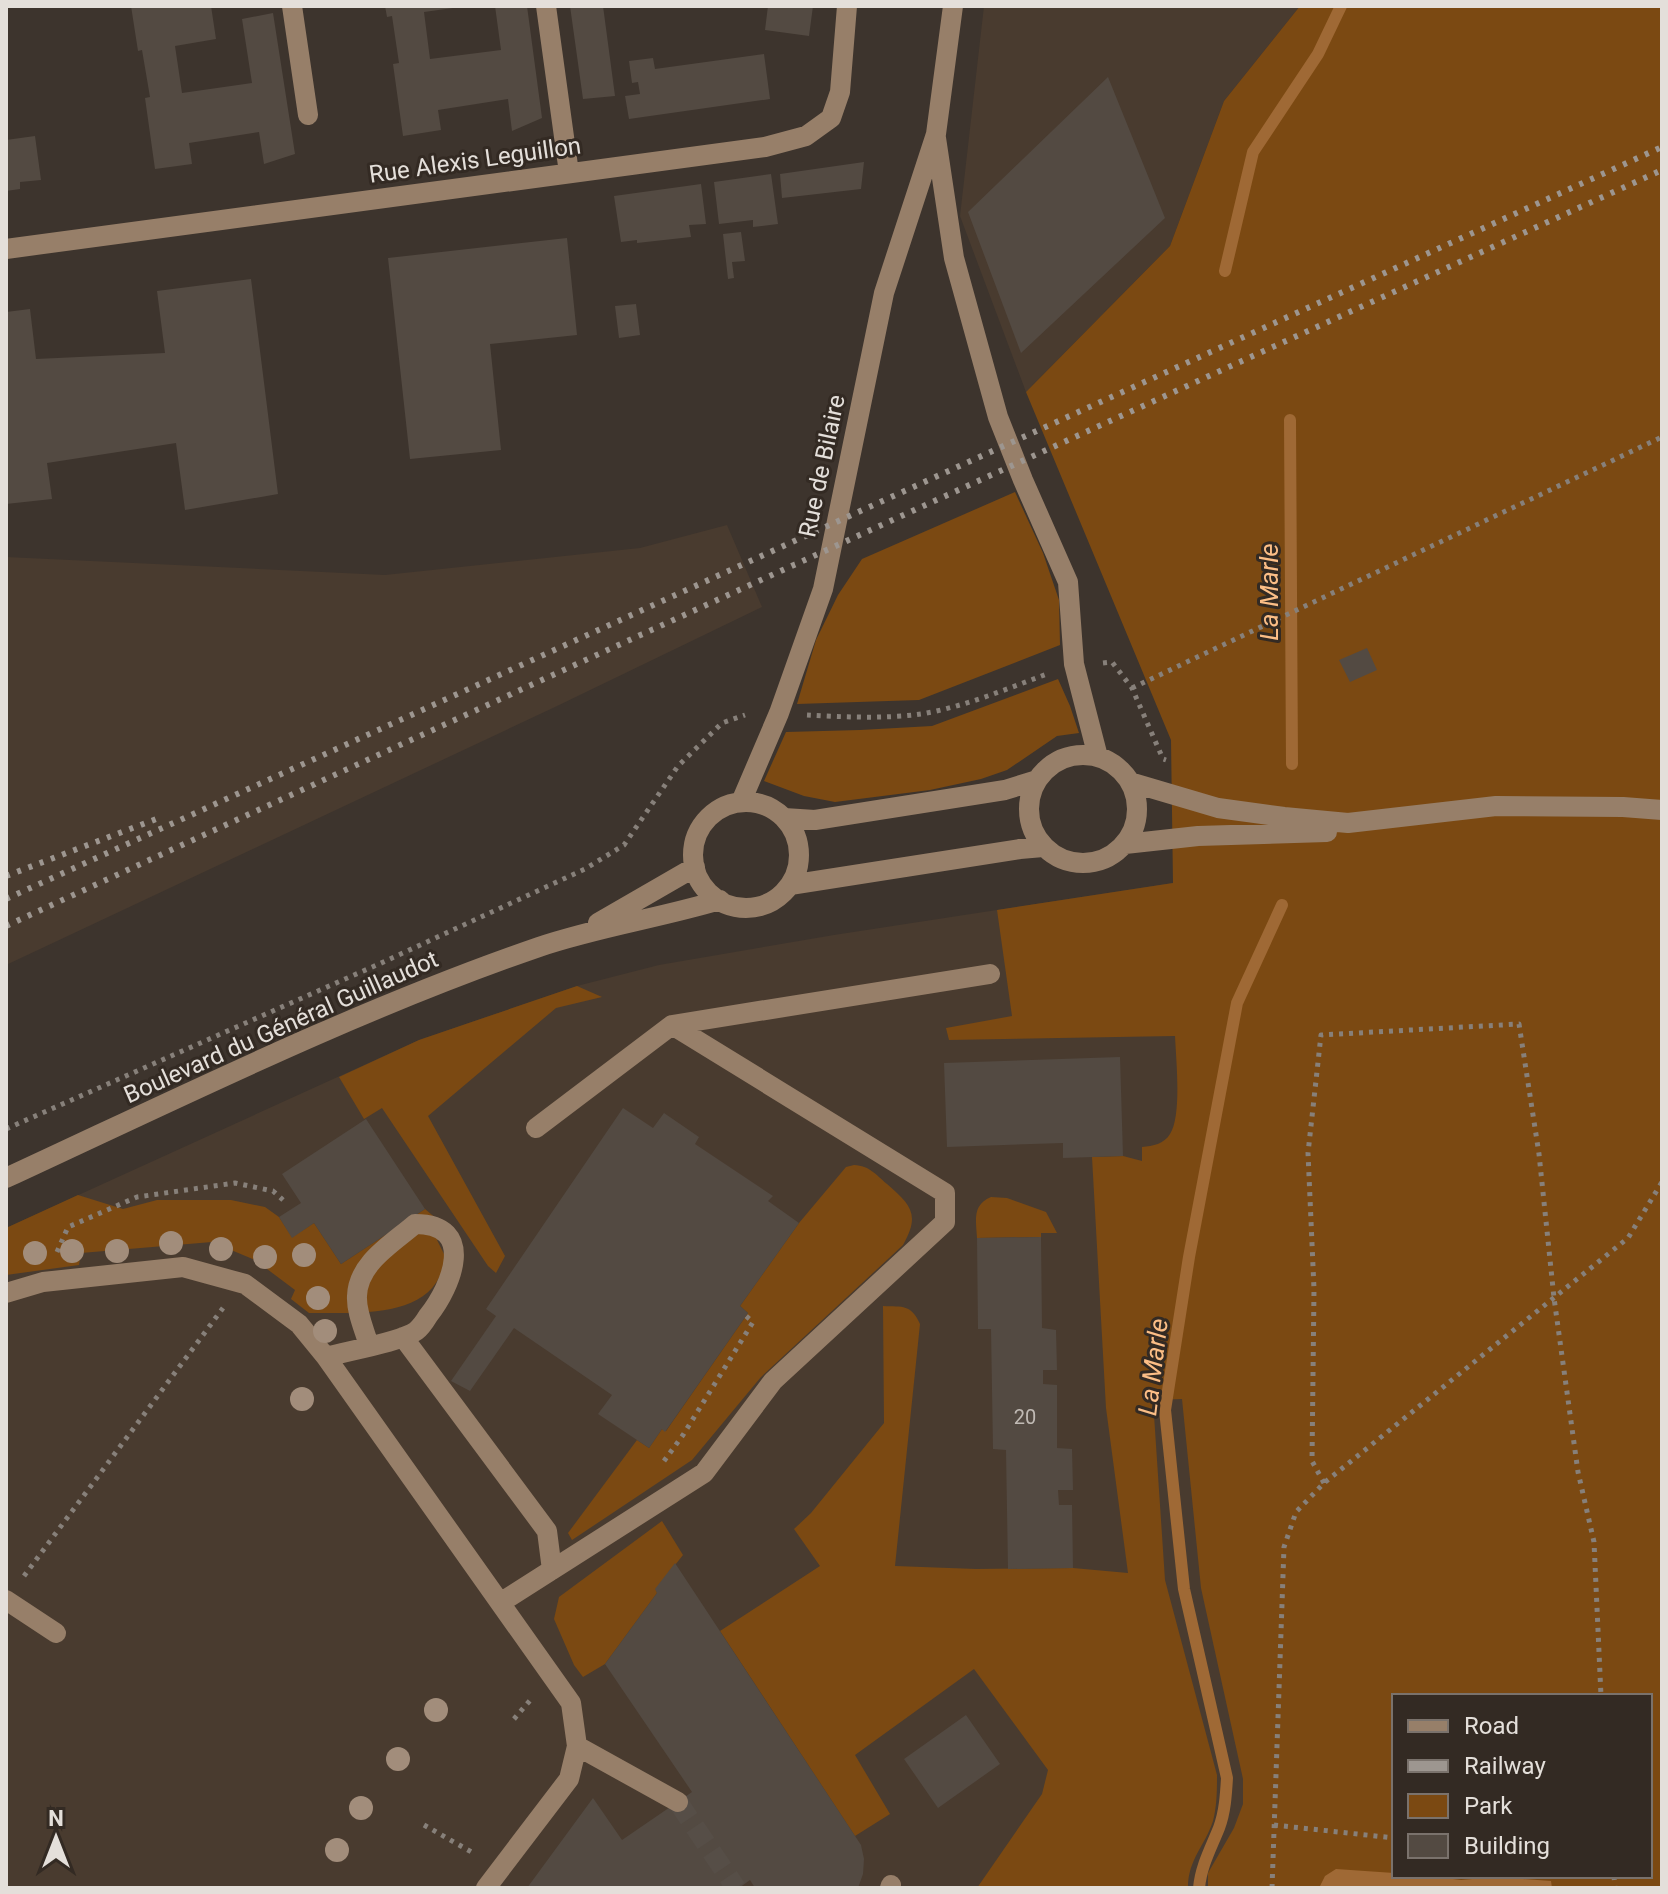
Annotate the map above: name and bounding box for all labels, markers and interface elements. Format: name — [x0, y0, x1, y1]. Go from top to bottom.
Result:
street label: Rue Alexis Leguillon — [367, 131, 583, 189]
street label: Rue de Bilaire — [793, 392, 851, 540]
water label: La Marle — [1254, 543, 1284, 641]
street label: Boulevard du Général Guillaudot — [120, 945, 443, 1109]
water label: La Marle — [1132, 1317, 1174, 1417]
house number: 20 — [1014, 1405, 1036, 1429]
legend — [1392, 1694, 1652, 1878]
text: Road — [1464, 1712, 1519, 1740]
text: Railway — [1464, 1752, 1546, 1780]
text: Park — [1464, 1792, 1513, 1820]
north arrow — [16, 1798, 96, 1878]
text: N — [48, 1806, 64, 1831]
text: Building — [1464, 1832, 1550, 1860]

